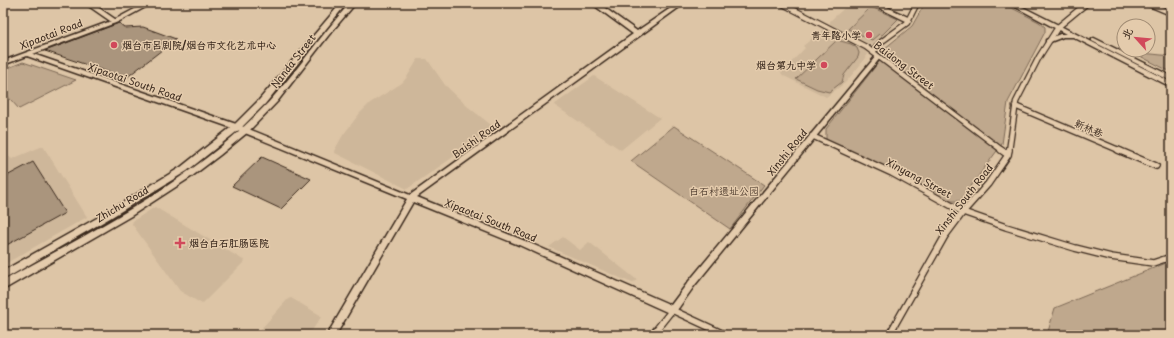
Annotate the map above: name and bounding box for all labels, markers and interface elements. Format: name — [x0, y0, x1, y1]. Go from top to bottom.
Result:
street label: Xipaotai Road — [17, 15, 85, 52]
north arrow — [1116, 18, 1156, 58]
text: 北 — [1117, 24, 1137, 42]
place label: 青年路小学 — [811, 27, 861, 42]
street label: Nanda Street — [267, 30, 319, 91]
marker: 青年路小学 — [864, 30, 874, 40]
place label: 烟台市吕剧院/烟台市文化艺术中心 — [122, 37, 276, 52]
street label: Baidong Street — [871, 37, 938, 92]
marker: 烟台市吕剧院/烟台市文化艺术中心 — [109, 40, 119, 50]
place label: 烟台第九中学 — [756, 57, 816, 72]
street label: Xipaotai South Road — [86, 58, 184, 105]
marker: 烟台第九中学 — [819, 60, 829, 70]
street label: 新林巷 — [1072, 115, 1107, 141]
street label: Baishi Road — [448, 116, 503, 161]
street label: Xinshi Road — [763, 125, 810, 178]
street label: Xinyang Street — [884, 154, 955, 201]
street label: Xinshi South Road — [931, 160, 996, 237]
street label: Zhichu Road — [92, 182, 151, 225]
park label: 白石村遗址公园 — [689, 183, 759, 198]
street label: Xipaotai South Road — [443, 194, 540, 245]
place label: 烟台白石肛肠医院 — [189, 235, 269, 250]
marker: 烟台白石肛肠医院 — [174, 237, 186, 249]

